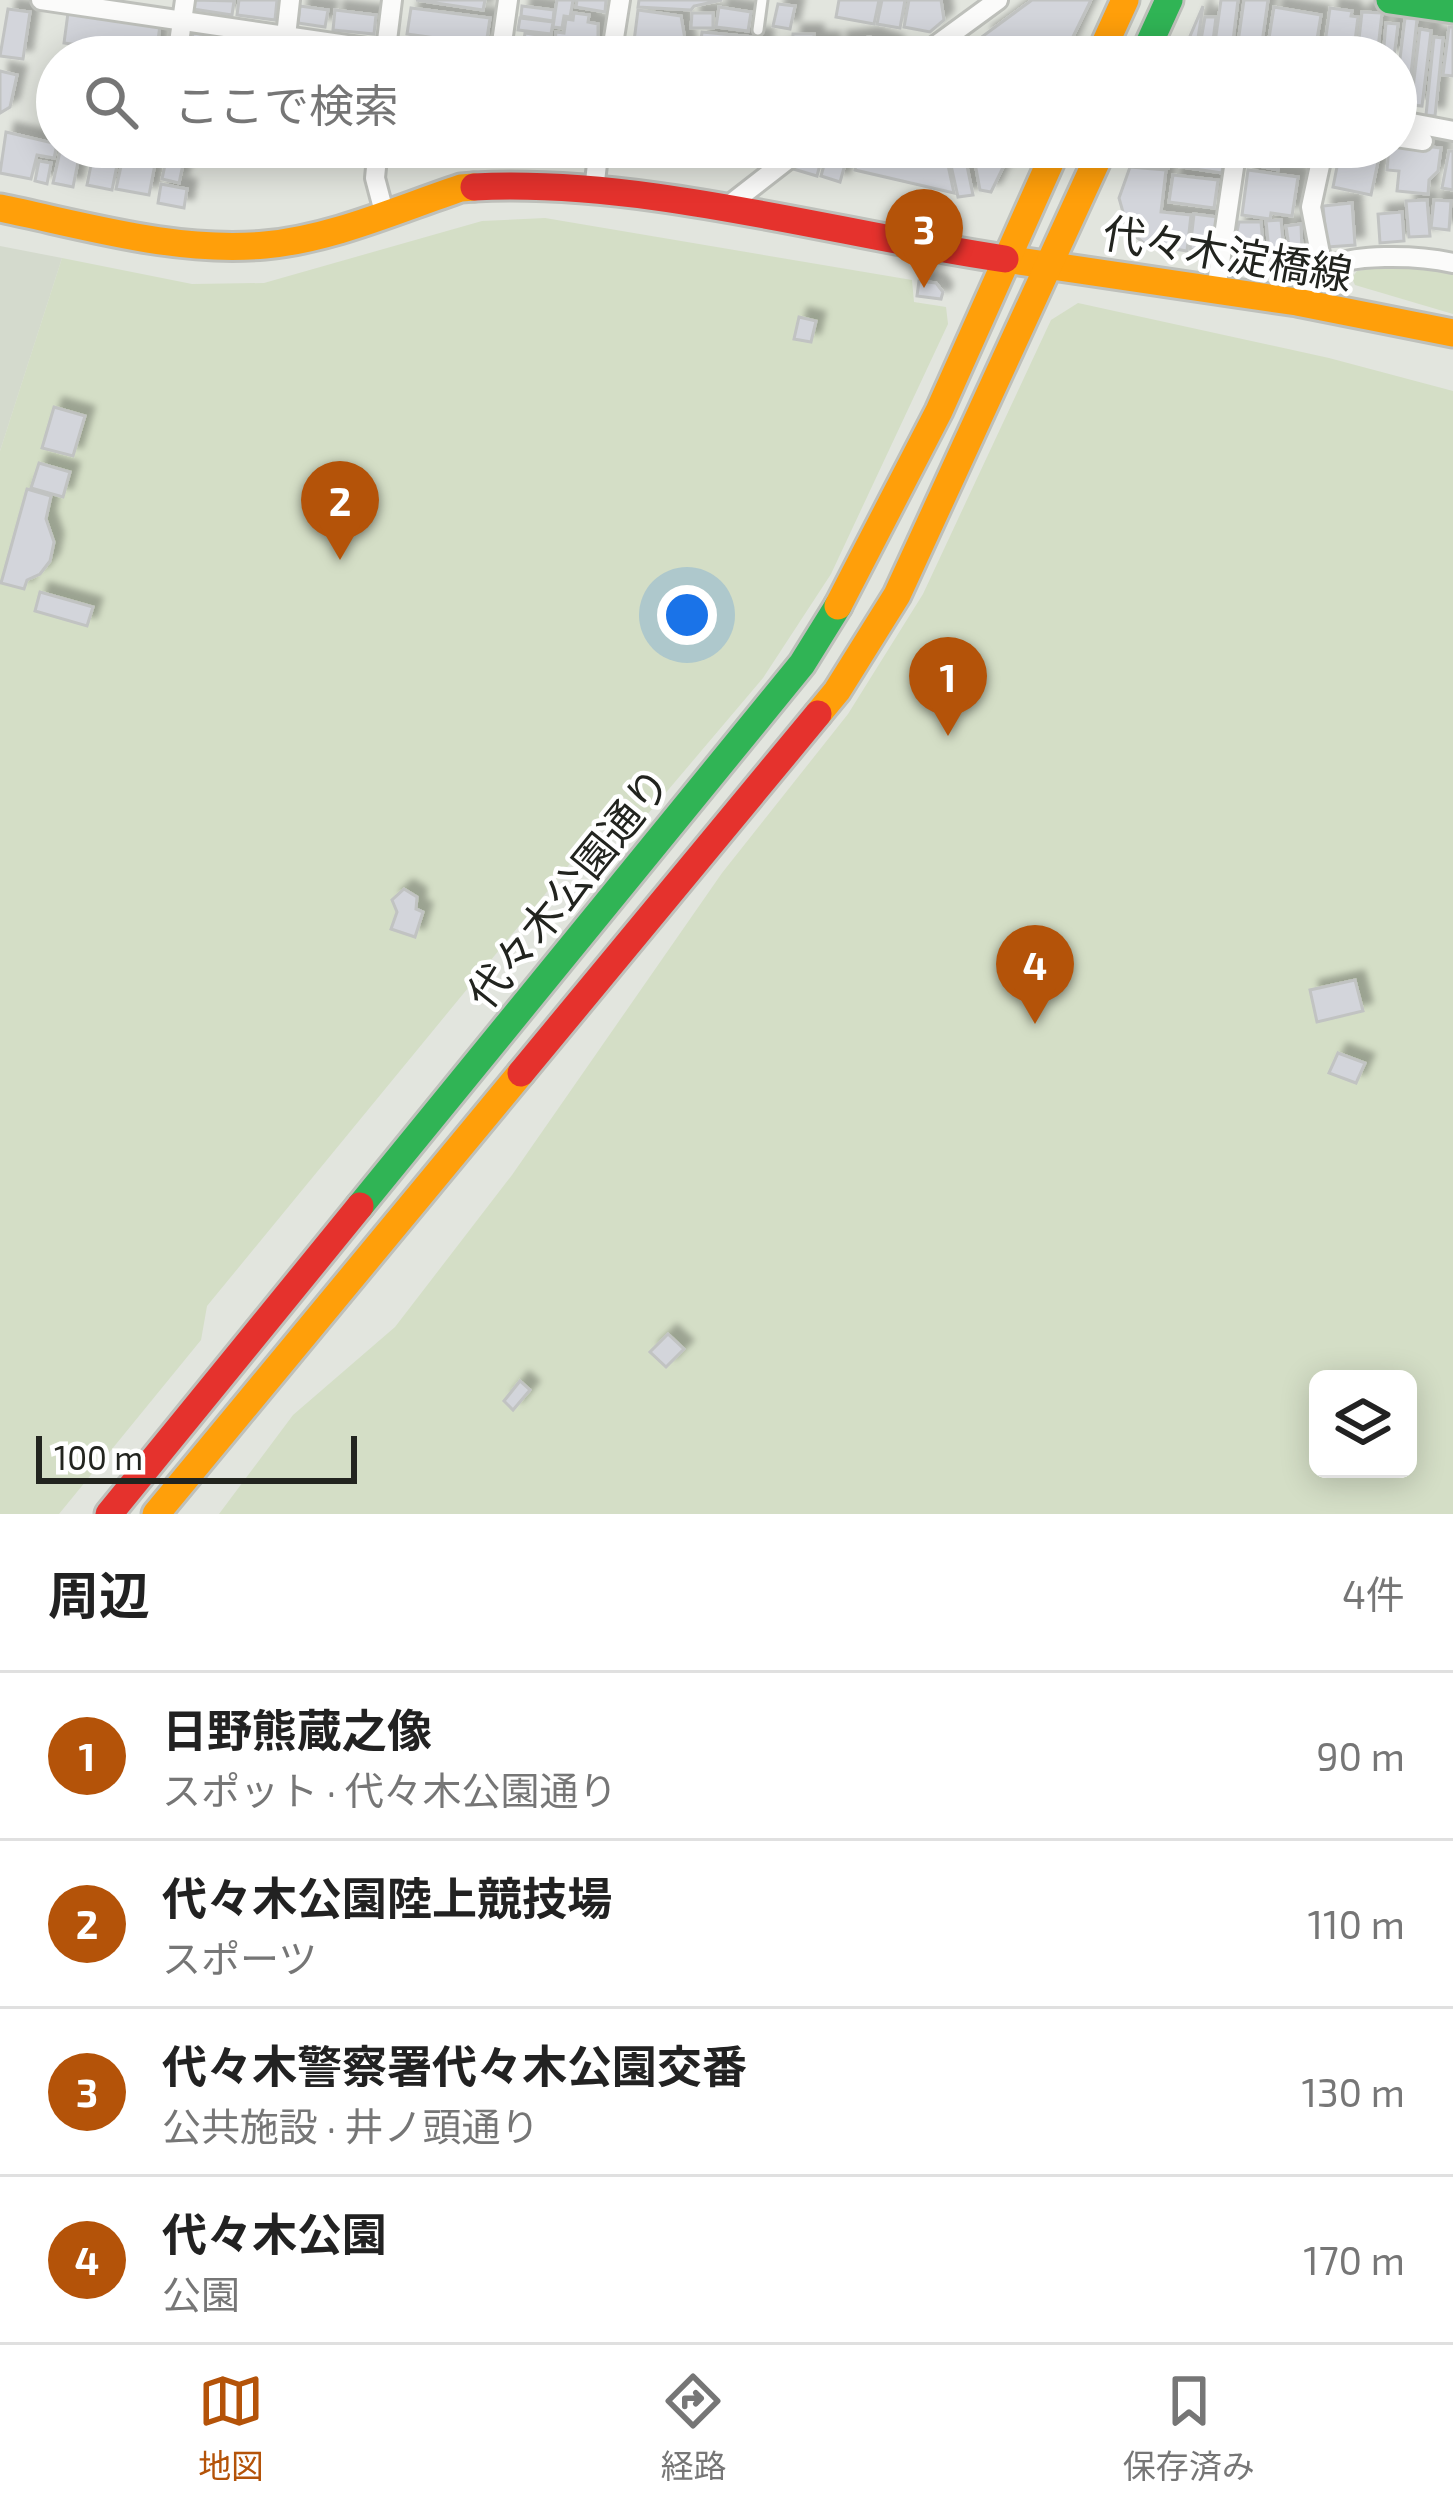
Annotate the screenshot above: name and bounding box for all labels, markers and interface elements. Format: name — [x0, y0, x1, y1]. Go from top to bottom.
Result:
search box — [36, 36, 1417, 168]
icon: search — [78, 69, 144, 135]
text: ここで検索 — [174, 77, 399, 131]
pin: 3 — [885, 189, 963, 288]
street label: 代々木淀橋線 — [1100, 205, 1356, 299]
pin: 2 — [301, 461, 379, 560]
your location — [657, 585, 717, 645]
pin: 1 — [909, 637, 987, 736]
street label: 代々木公園通り — [455, 757, 679, 1017]
pin: 4 — [996, 925, 1074, 1024]
map controls — [1309, 1370, 1417, 1478]
button: layers — [1309, 1370, 1417, 1478]
scale bar — [36, 1430, 357, 1483]
text: 100 m — [54, 1437, 143, 1477]
text: 周辺 — [48, 1563, 150, 1624]
text: 4件 — [1342, 1570, 1405, 1617]
text: 日野熊蔵之像 — [162, 1702, 432, 1756]
text: 1 — [79, 1732, 95, 1779]
text: 90 m — [1316, 1732, 1405, 1779]
text: スポット · 代々木公園通り — [162, 1766, 618, 1813]
text: 代々木公園陸上競技場 — [162, 1870, 612, 1924]
text: 2 — [76, 1900, 98, 1947]
text: 110 m — [1308, 1900, 1405, 1947]
text: スポーツ — [162, 1934, 317, 1981]
text: 代々木警察署代々木公園交番 — [162, 2038, 747, 2092]
text: 3 — [76, 2068, 98, 2115]
text: 130 m — [1301, 2068, 1405, 2115]
text: 公共施設 · 井ノ頭通り — [162, 2102, 540, 2149]
text: 代々木公園 — [162, 2206, 387, 2260]
text: 4 — [75, 2236, 99, 2283]
text: 170 m — [1303, 2236, 1405, 2283]
text: 公園 — [162, 2270, 240, 2317]
tab: 地図 — [198, 2368, 264, 2488]
tab: 経路 — [660, 2368, 726, 2488]
tab: 保存済み — [1123, 2368, 1255, 2488]

